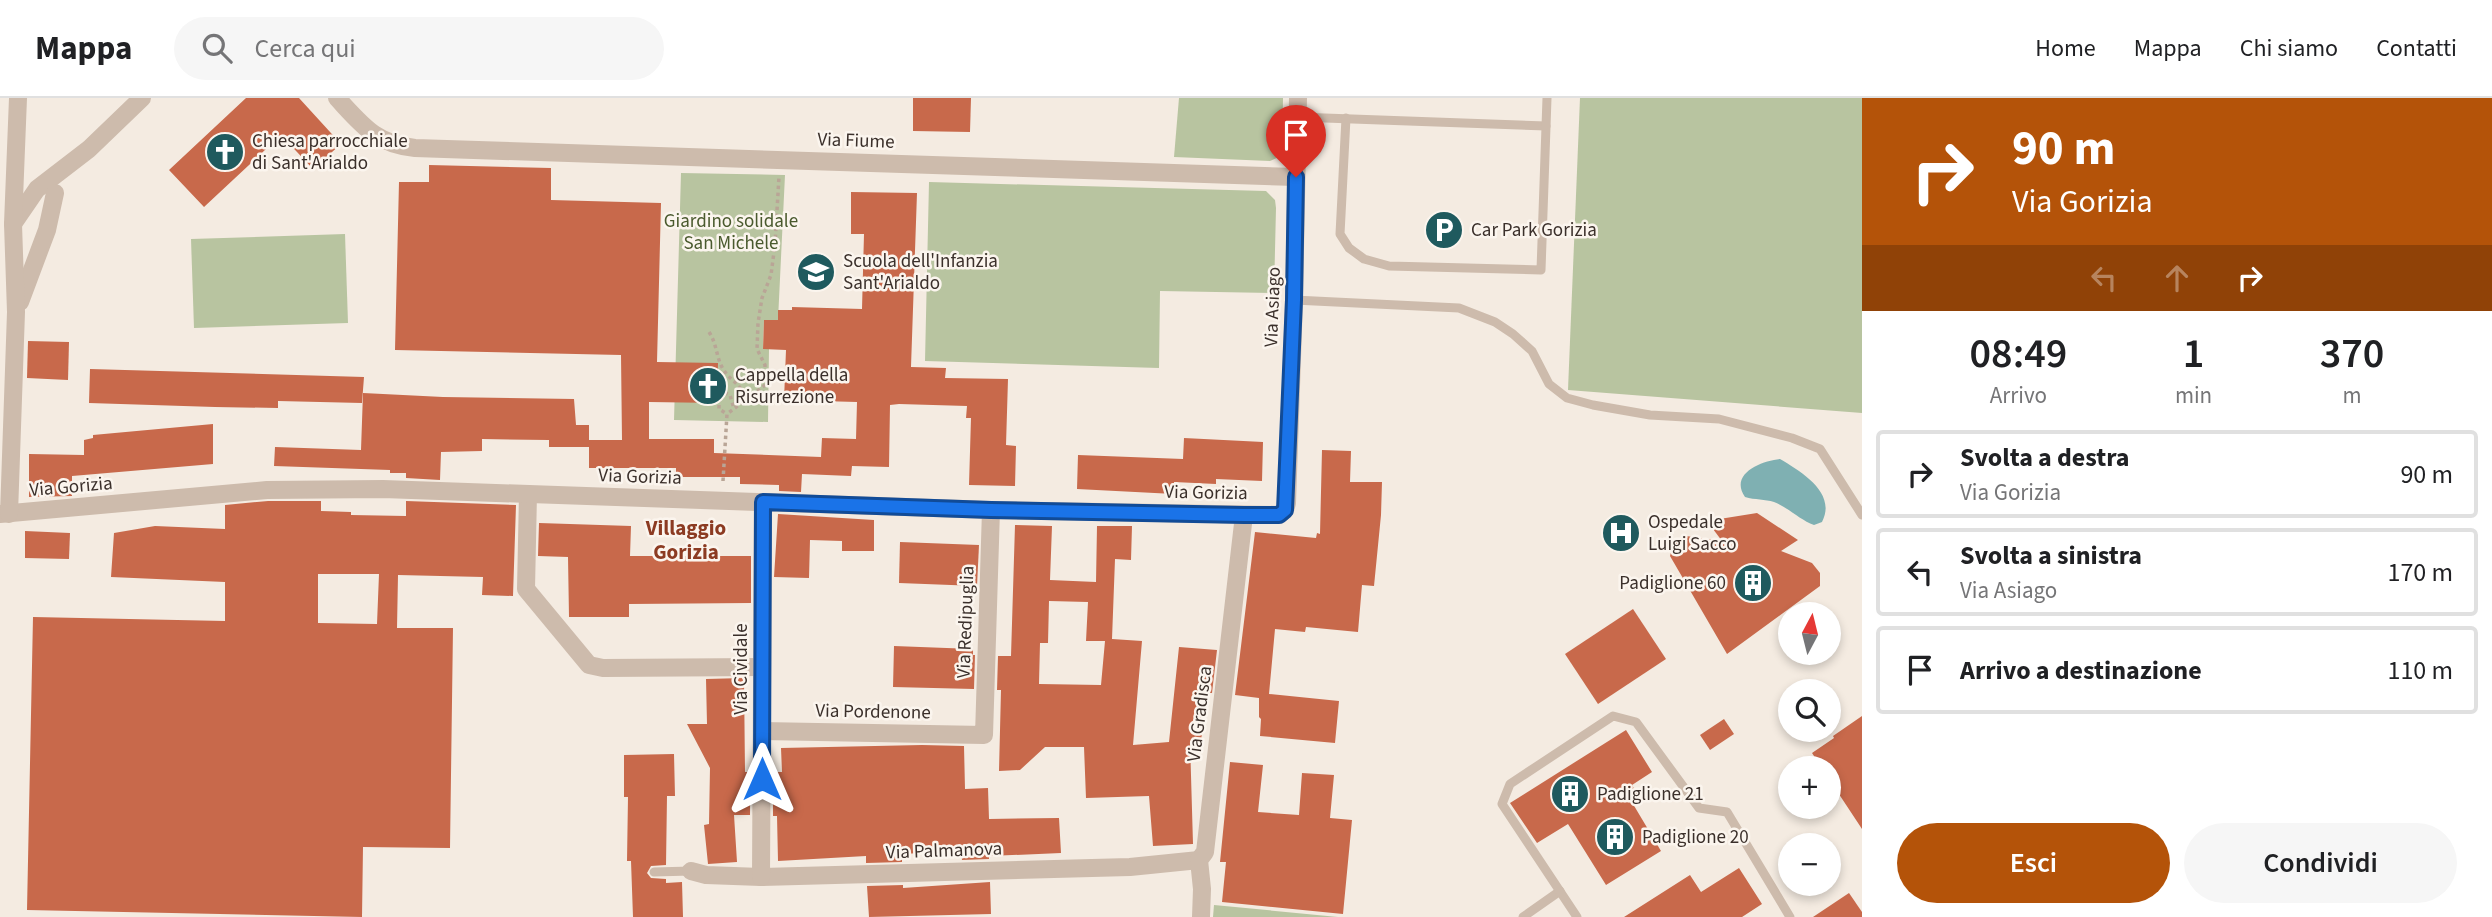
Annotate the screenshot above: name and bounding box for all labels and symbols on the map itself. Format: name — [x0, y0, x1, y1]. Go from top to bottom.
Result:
pin — [1266, 105, 1326, 177]
street label: Via Fiume — [817, 126, 895, 156]
place label: Chiesa parrocchiale di Sant'Arialdo — [252, 128, 408, 177]
church icon: Chiesa parrocchiale di Sant'Arialdo — [204, 131, 246, 173]
park label: Giardino solidale San Michele — [664, 208, 798, 257]
parking icon: Car Park Gorizia — [1423, 209, 1465, 251]
place label: Car Park Gorizia — [1471, 217, 1597, 244]
place label: Scuola dell'Infanzia Sant'Arialdo — [843, 248, 998, 297]
school or university icon: Scuola dell'Infanzia Sant'Arialdo — [795, 251, 837, 293]
street label: Via Asiago — [1258, 266, 1288, 348]
place label: Cappella della Risurrezione — [735, 362, 848, 411]
church icon: Cappella della Risurrezione — [687, 365, 729, 407]
street label: Via Gorizia — [598, 462, 682, 492]
street label: Via Gorizia — [28, 470, 114, 504]
street label: Via Gorizia — [1164, 479, 1248, 507]
place label: Ospedale Luigi Sacco — [1648, 509, 1737, 558]
hospital icon: Ospedale Luigi Sacco — [1600, 512, 1642, 554]
district label: Villaggio Gorizia — [645, 513, 726, 567]
building icon: Padiglione 60 — [1732, 562, 1774, 604]
street label: Via Redipuglia — [951, 565, 981, 679]
place label: Padiglione 60 — [1619, 570, 1726, 597]
north arrow — [1778, 602, 1841, 665]
street label: Via Cividale — [728, 623, 755, 715]
street label: Via Gradisca — [1181, 664, 1219, 764]
street label: Via Pordenone — [815, 697, 931, 727]
position arrow — [725, 742, 799, 816]
building icon: Padiglione 21 — [1549, 773, 1591, 815]
place label: Padiglione 21 — [1597, 781, 1704, 808]
building icon: Padiglione 20 — [1594, 816, 1636, 858]
place label: Padiglione 20 — [1642, 824, 1749, 851]
street label: Via Palmanova — [885, 835, 1003, 867]

